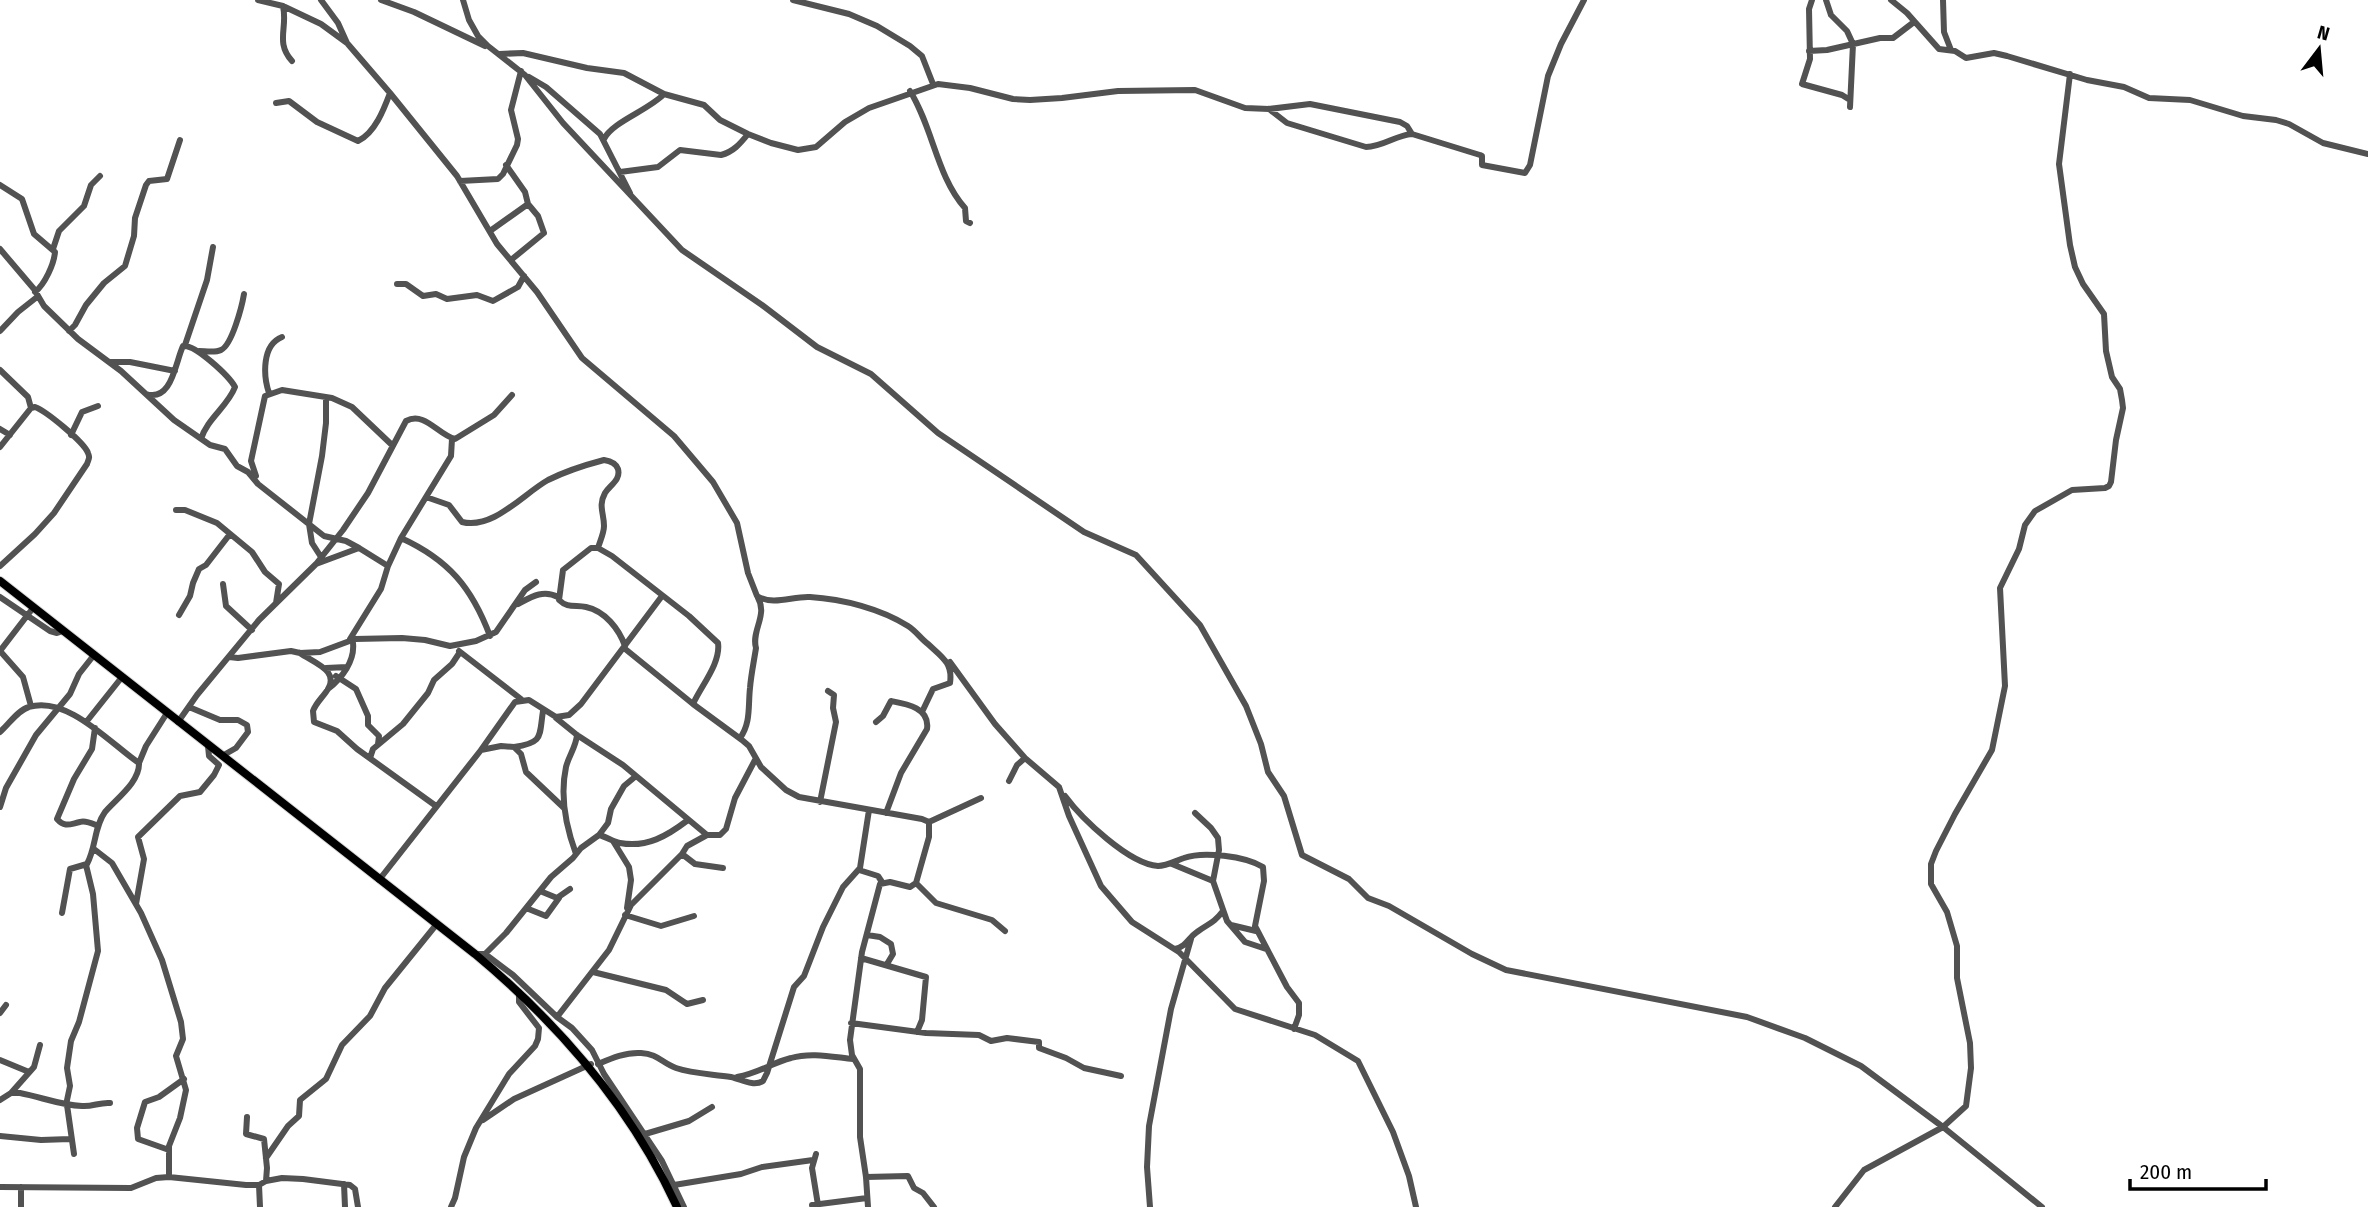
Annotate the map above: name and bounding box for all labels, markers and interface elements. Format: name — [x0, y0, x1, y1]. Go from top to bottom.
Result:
north arrow — [2284, 14, 2354, 84]
text: N — [2315, 21, 2332, 46]
scale bar — [2130, 1148, 2266, 1192]
text: 200 m — [2140, 1159, 2192, 1185]

